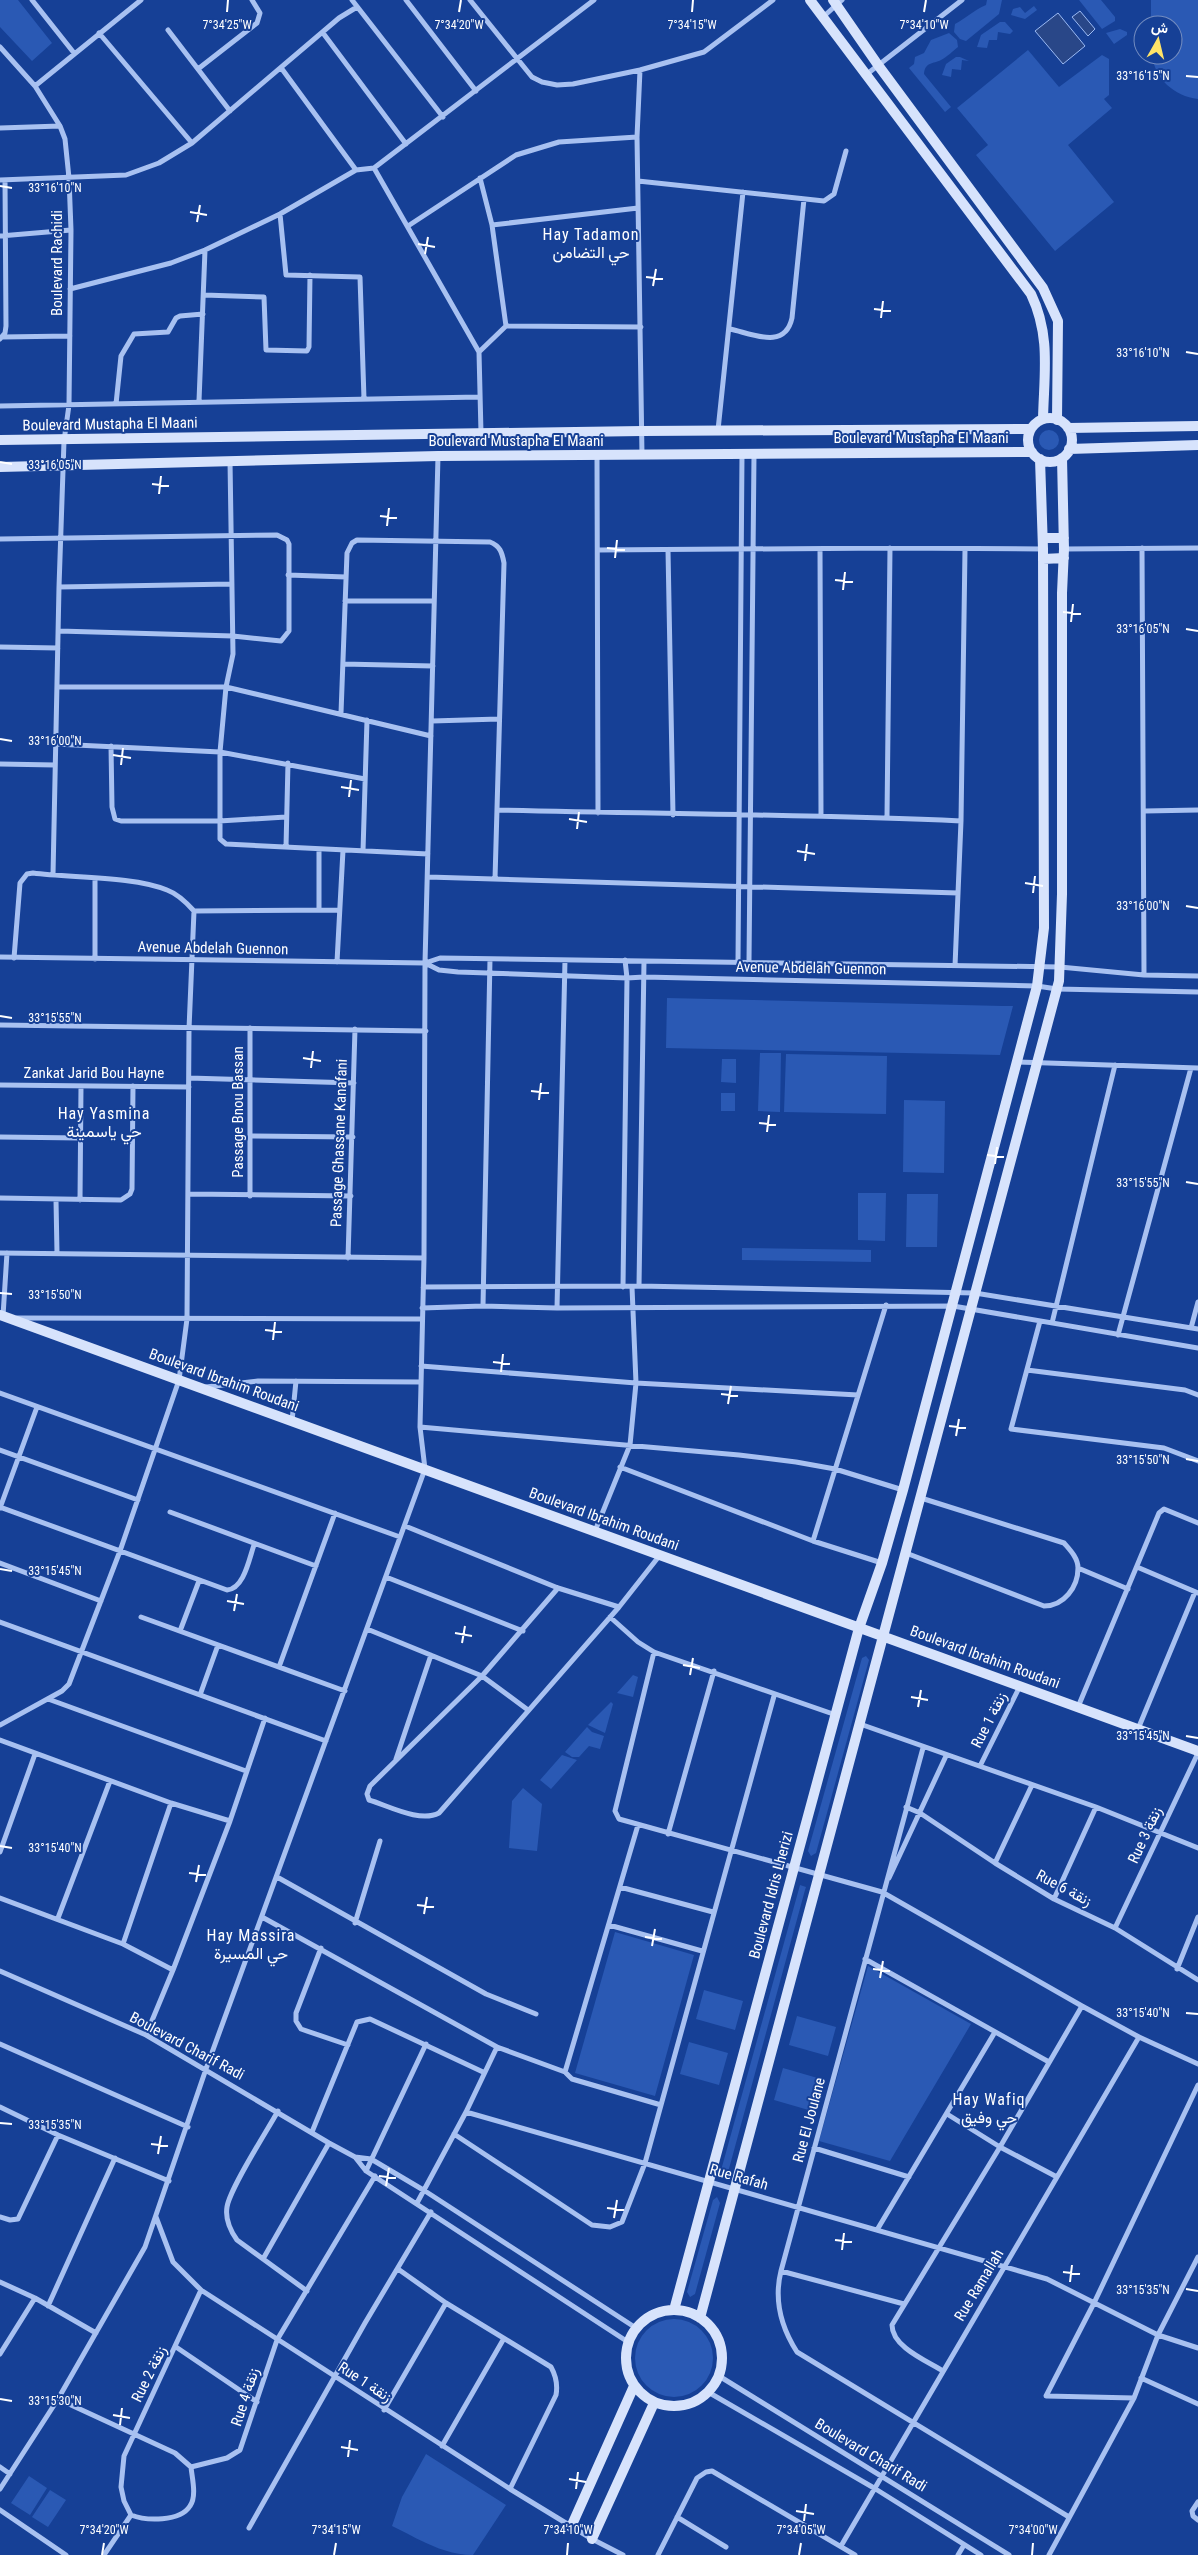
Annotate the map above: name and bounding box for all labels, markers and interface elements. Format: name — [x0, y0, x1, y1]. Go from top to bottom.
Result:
north arrow — [1133, 15, 1183, 65]
text: 7°34'25"W — [202, 18, 252, 32]
text: 7°34'20"W — [434, 18, 484, 32]
text: 7°34'15"W — [667, 18, 717, 32]
text: 7°34'10"W — [899, 18, 949, 32]
text: ش — [1150, 18, 1169, 37]
text: 33°16'15"N — [1116, 69, 1170, 83]
text: 33°16'10"N — [28, 181, 82, 195]
street label: Boulevard Rachidi — [48, 210, 66, 316]
district label: Hay Tadamon حي التضامن — [542, 225, 640, 266]
text: 33°16'10"N — [1116, 346, 1170, 360]
street label: Boulevard Mustapha El Maani — [22, 413, 198, 435]
street label: Boulevard Mustapha El Maani — [833, 429, 1009, 447]
street label: Boulevard Mustapha El Maani — [428, 432, 604, 450]
text: 33°16'05"N — [28, 458, 82, 472]
text: 33°16'05"N — [1116, 622, 1170, 636]
text: 33°16'00"N — [28, 734, 82, 748]
text: 33°16'00"N — [1116, 899, 1170, 913]
street label: Avenue Abdelah Guennon — [137, 938, 289, 958]
street label: Avenue Abdelah Guennon — [735, 958, 887, 978]
text: 33°15'55"N — [28, 1011, 82, 1025]
street label: Passage Bnou Bassan — [229, 1046, 247, 1178]
street label: Passage Ghassane Kanafani — [327, 1058, 351, 1228]
street label: Zankat Jarid Bou Hayne — [24, 1064, 164, 1082]
district label: Hay Yasmina حي ياسمينة — [58, 1104, 150, 1145]
text: 33°15'55"N — [1116, 1176, 1170, 1190]
text: 33°15'50"N — [28, 1288, 82, 1302]
street label: Boulevard Ibrahim Roudani — [147, 1344, 301, 1416]
text: 33°15'50"N — [1116, 1453, 1170, 1467]
street label: Boulevard Ibrahim Roudani — [527, 1483, 681, 1555]
text: 33°15'45"N — [28, 1564, 82, 1578]
street label: Boulevard Ibrahim Roudani — [908, 1621, 1062, 1693]
street label: Rue 1 زنقة — [967, 1689, 1011, 1751]
text: 33°15'45"N — [1116, 1729, 1170, 1743]
street label: Rue 3 زنقة — [1124, 1804, 1166, 1866]
street label: Boulevard Idris Lherizi — [745, 1829, 797, 1961]
text: 33°15'40"N — [28, 1841, 82, 1855]
street label: Rue 6 زنقة — [1033, 1866, 1095, 1910]
district label: Hay Massira حي المسيرة — [206, 1926, 296, 1967]
text: 33°15'40"N — [1116, 2006, 1170, 2020]
street label: Boulevard Charif Radi — [127, 2008, 247, 2084]
street label: Rue El Joulane — [789, 2076, 829, 2164]
district label: Hay Wafiq حي وفيق — [952, 2090, 1026, 2131]
text: 33°15'35"N — [28, 2118, 82, 2132]
street label: Rue Rafah — [708, 2160, 770, 2194]
street label: Rue Ramallah — [951, 2246, 1007, 2324]
text: 33°15'35"N — [1116, 2283, 1170, 2297]
street label: Rue 2 زنقة — [128, 2343, 170, 2405]
street label: Rue 1 زنقة — [335, 2358, 395, 2406]
street label: Rue 4 زنقة — [227, 2366, 263, 2428]
text: 33°15'30"N — [28, 2394, 82, 2408]
street label: Boulevard Charif Radi — [812, 2414, 930, 2496]
text: 7°34'20"W — [79, 2523, 129, 2537]
text: 7°34'15"W — [311, 2523, 361, 2537]
text: 7°34'10"W — [543, 2523, 593, 2537]
text: 7°34'05"W — [776, 2523, 826, 2537]
text: 7°34'00"W — [1008, 2523, 1058, 2537]

